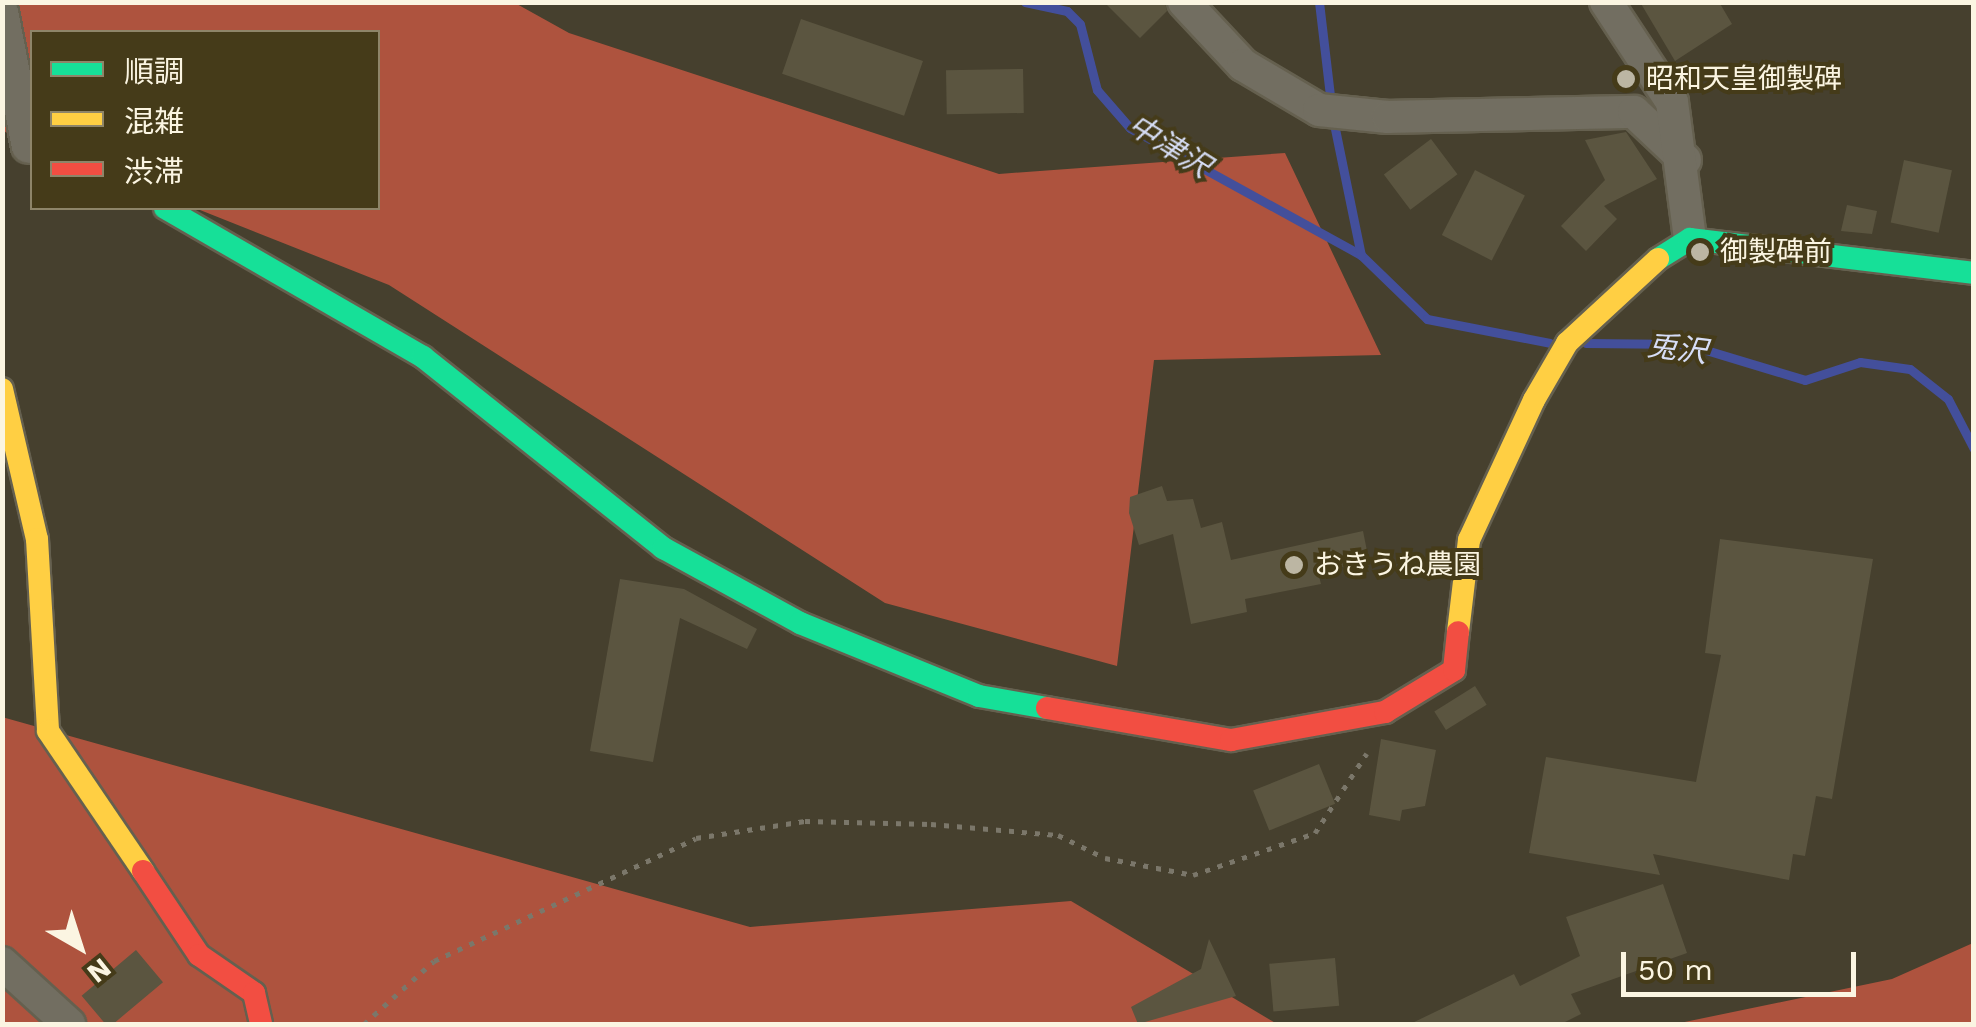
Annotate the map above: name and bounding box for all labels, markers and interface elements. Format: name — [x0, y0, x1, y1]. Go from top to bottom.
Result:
legend — [30, 30, 380, 210]
text: 順調 — [124, 54, 184, 89]
place label: 昭和天皇御製碑 — [1646, 62, 1842, 96]
marker: 昭和天皇御製碑 — [1615, 68, 1637, 90]
text: 混雑 — [124, 104, 184, 139]
water label: 中津沢 — [1121, 107, 1217, 185]
text: 渋滞 — [124, 154, 184, 189]
place label: 御製碑前 — [1720, 235, 1832, 269]
marker: 御製碑前 — [1689, 241, 1711, 263]
water label: 兎沢 — [1645, 327, 1709, 371]
place label: おきうね農園 — [1314, 548, 1482, 582]
marker: おきうね農園 — [1283, 554, 1305, 576]
north arrow — [30, 897, 130, 997]
scale bar — [1626, 932, 1861, 994]
text: N — [81, 951, 118, 990]
text: 50 m — [1638, 952, 1713, 987]

